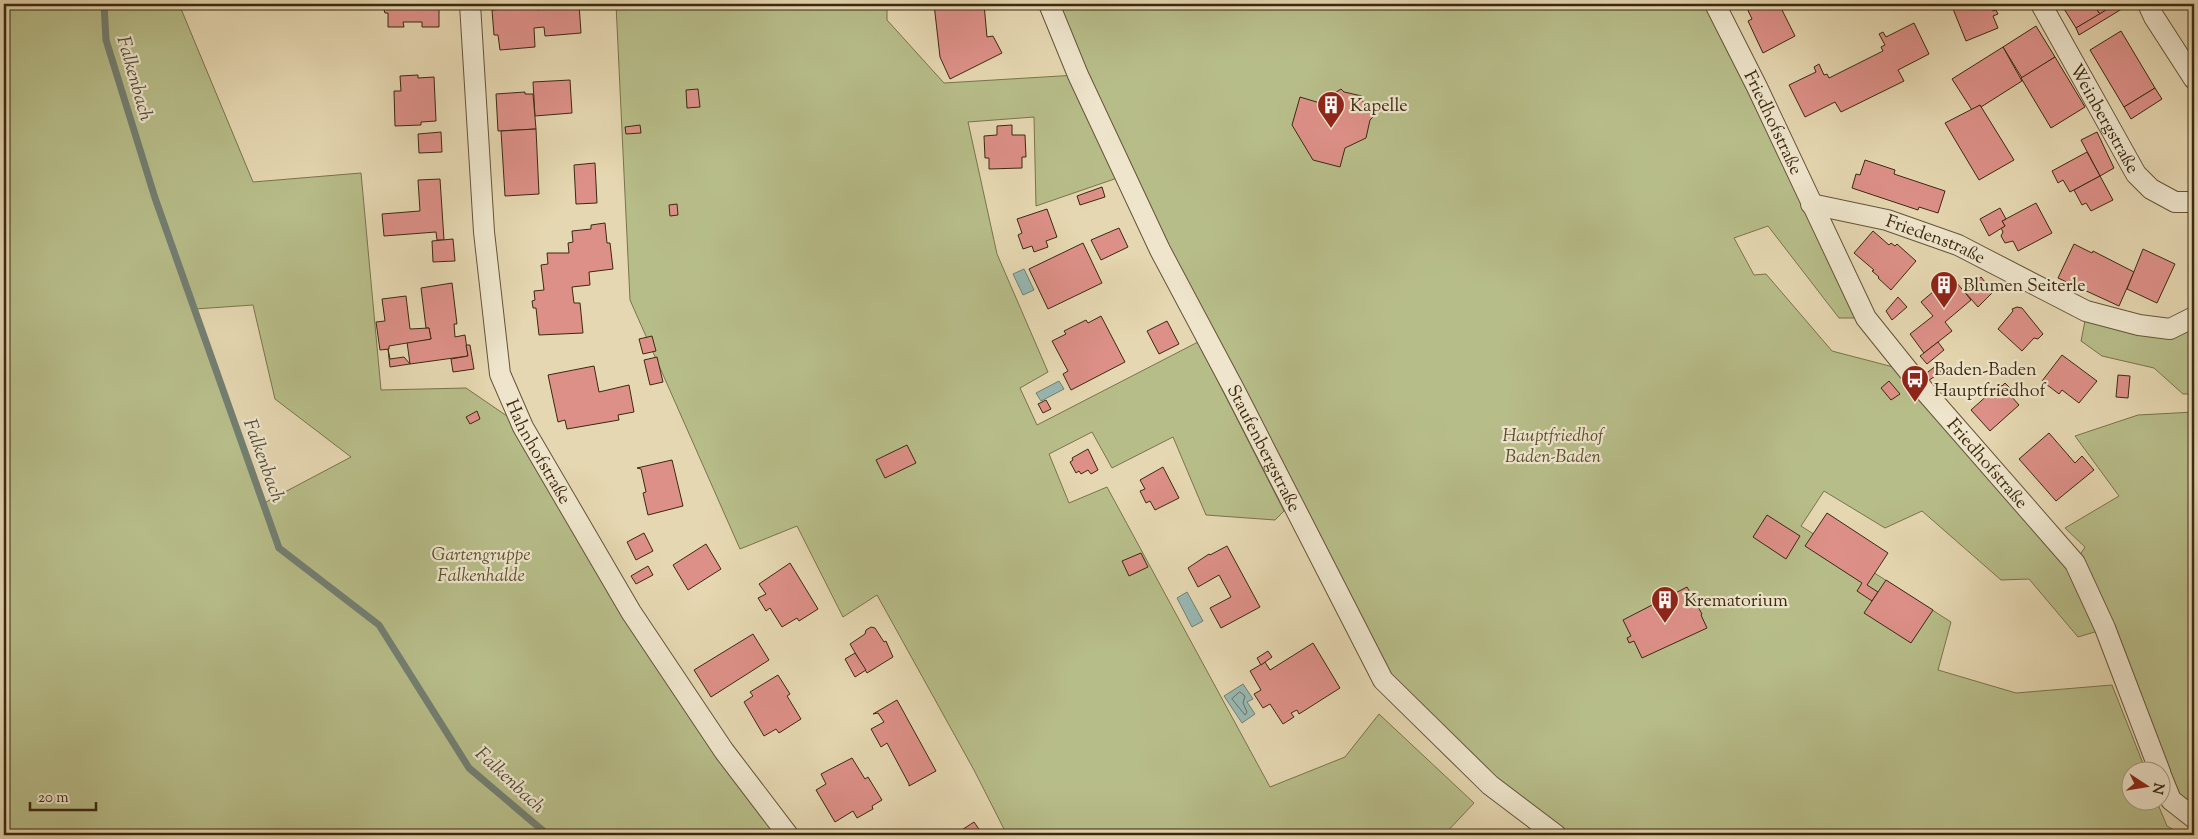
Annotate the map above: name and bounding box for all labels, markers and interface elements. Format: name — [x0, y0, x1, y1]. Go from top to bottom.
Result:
water label: Falkenbach — [109, 33, 159, 125]
street label: Weinbergstraße — [2062, 60, 2144, 179]
street label: Friedhofstraße — [1736, 67, 1808, 180]
building icon: Kapelle — [1316, 90, 1346, 129]
place label: Kapelle — [1350, 94, 1408, 120]
street label: Friedenstraße — [1882, 210, 1989, 272]
building icon: Blumen Seiterle — [1929, 270, 1959, 309]
place label: Blumen Seiterle — [1963, 274, 2086, 300]
place label: Baden-Baden Hauptfriedhof — [1934, 358, 2046, 405]
bus stop icon: Baden-Baden Hauptfriedhof — [1900, 364, 1930, 403]
street label: Staufenbergstraße — [1219, 381, 1306, 517]
street label: Hahnhofstraße — [498, 396, 576, 510]
street label: Friedhofstraße — [1939, 414, 2033, 515]
water label: Falkenbach — [235, 415, 291, 507]
park label: Hauptfriedhof Baden-Baden — [1503, 424, 1605, 471]
park label: Gartengruppe Falkenhalde — [431, 543, 531, 590]
building icon: Krematorium — [1650, 585, 1680, 624]
place label: Krematorium — [1684, 589, 1788, 615]
water label: Falkenbach — [468, 741, 551, 821]
north arrow — [2120, 762, 2170, 812]
scale bar — [30, 779, 96, 811]
text: N — [2146, 781, 2168, 796]
text: 20 m — [38, 788, 69, 809]

